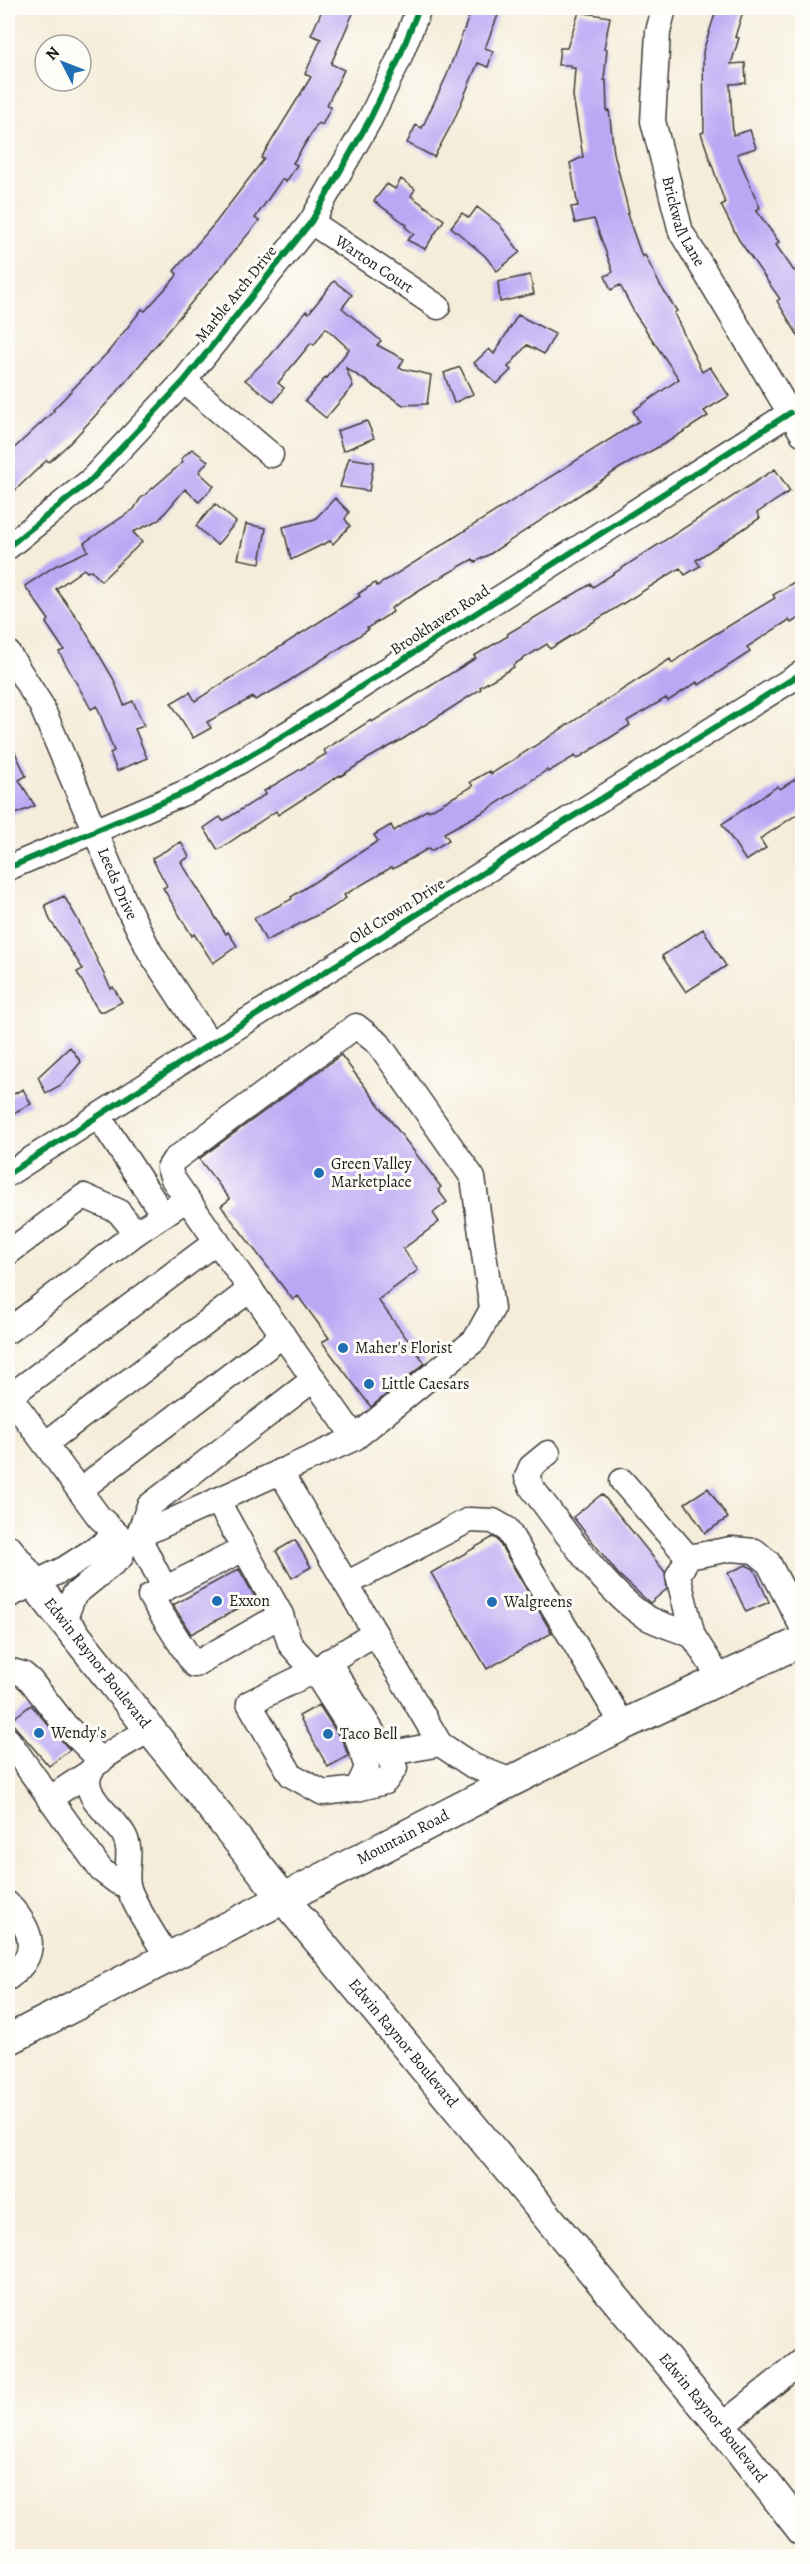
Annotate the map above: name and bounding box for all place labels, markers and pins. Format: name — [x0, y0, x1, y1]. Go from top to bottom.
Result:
place label: Green Valley Marketplace — [331, 1153, 413, 1193]
marker: Green Valley Marketplace — [312, 1166, 326, 1180]
place label: Maher's Florist — [355, 1337, 453, 1359]
marker: Maher's Florist — [336, 1341, 350, 1355]
place label: Little Caesars — [381, 1373, 470, 1395]
marker: Little Caesars — [362, 1377, 376, 1391]
place label: Exxon — [229, 1590, 270, 1612]
place label: Walgreens — [503, 1591, 573, 1613]
marker: Exxon — [210, 1594, 224, 1608]
marker: Walgreens — [485, 1595, 499, 1609]
place label: Wendy's — [50, 1722, 107, 1744]
place label: Taco Bell — [340, 1723, 398, 1745]
marker: Wendy's — [32, 1726, 46, 1740]
marker: Taco Bell — [321, 1727, 335, 1741]

